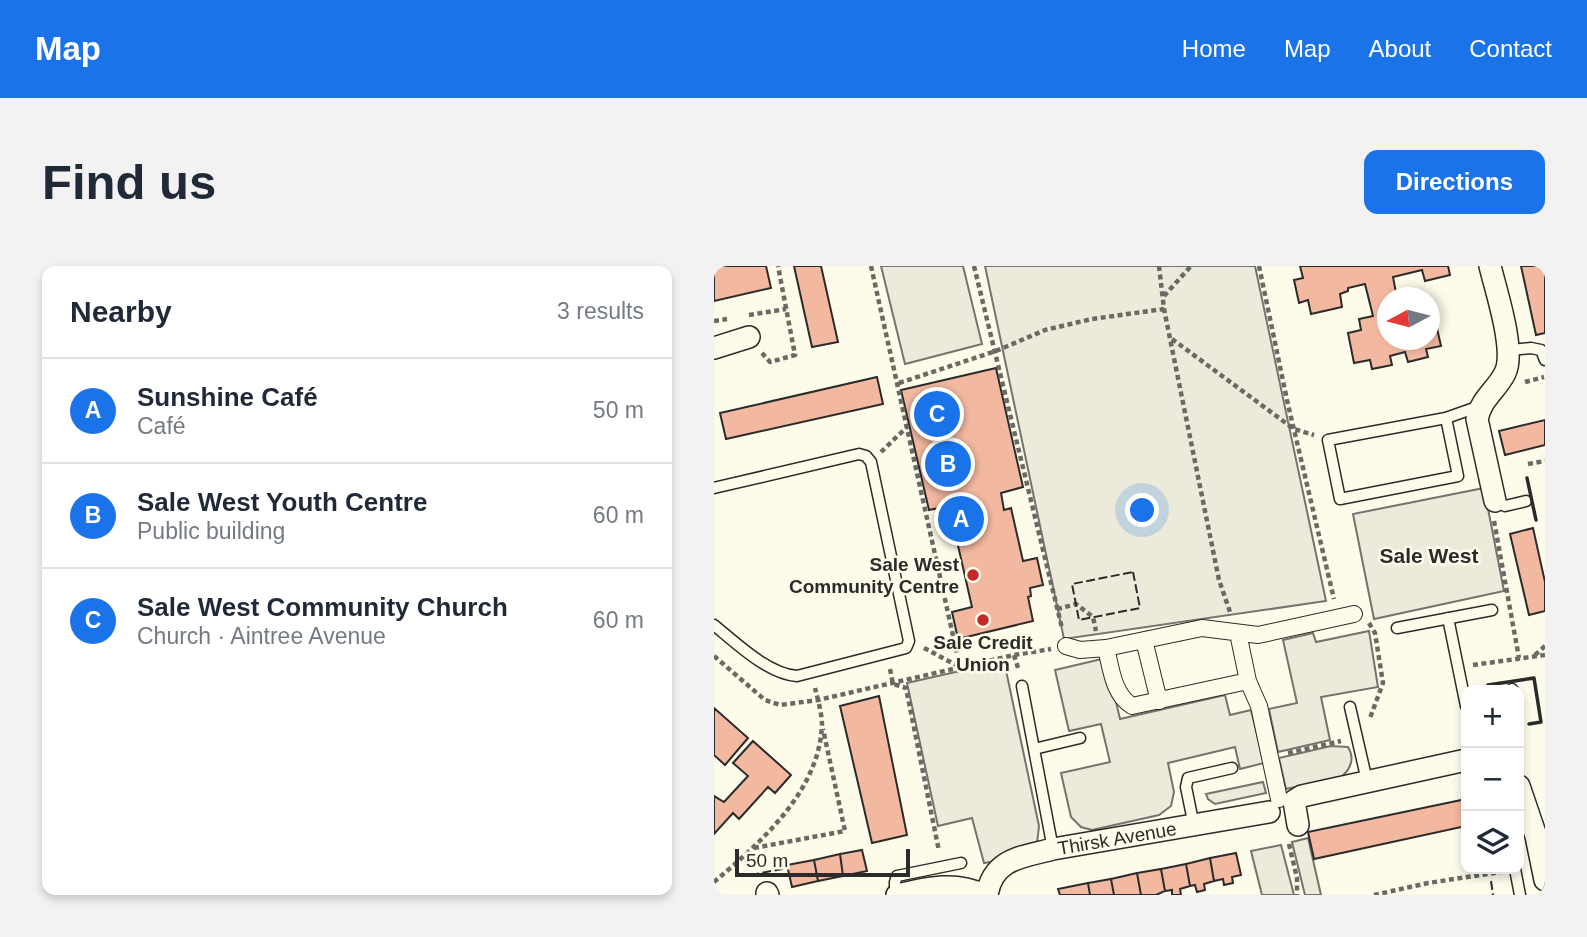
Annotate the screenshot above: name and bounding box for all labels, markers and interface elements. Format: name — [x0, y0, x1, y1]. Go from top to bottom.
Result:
text: Map — [35, 30, 101, 67]
text: Home — [1182, 35, 1246, 62]
text: Map — [1284, 35, 1331, 62]
text: About — [1369, 35, 1431, 62]
text: Contact — [1469, 35, 1552, 62]
button: Directions — [1364, 150, 1545, 214]
text: Find us — [42, 155, 216, 209]
north arrow — [1377, 287, 1440, 350]
text: Nearby — [70, 295, 172, 328]
text: 3 results — [557, 298, 644, 324]
text: Sunshine Café — [137, 382, 318, 412]
pin: C — [914, 388, 960, 440]
text: A — [85, 397, 101, 423]
text: 50 m — [593, 397, 644, 423]
text: Café — [137, 413, 186, 439]
pin: B — [925, 438, 971, 490]
text: Sale West Youth Centre — [137, 487, 427, 517]
pin: A — [938, 493, 984, 545]
your location — [1125, 493, 1159, 527]
text: B — [85, 502, 101, 528]
text: 60 m — [593, 502, 644, 528]
text: Public building — [137, 518, 285, 544]
district label: Sale West — [1380, 544, 1478, 567]
place label: Sale West Community Centre — [789, 554, 960, 597]
marker: Sale West Community Centre — [965, 567, 981, 583]
text: Sale West Community Church — [137, 592, 508, 622]
text: C — [85, 607, 101, 633]
text: 60 m — [593, 607, 644, 633]
marker: Sale Credit Union — [975, 612, 991, 628]
text: Church · Aintree Avenue — [137, 623, 386, 649]
place label: Sale Credit Union — [933, 632, 1033, 675]
map controls — [1461, 685, 1524, 874]
button: + — [1461, 685, 1524, 748]
button: − — [1461, 748, 1524, 811]
button: layers — [1461, 811, 1524, 874]
street label: Thirsk Avenue — [1056, 818, 1178, 859]
scale bar — [735, 846, 910, 878]
text: 50 m — [746, 850, 788, 871]

